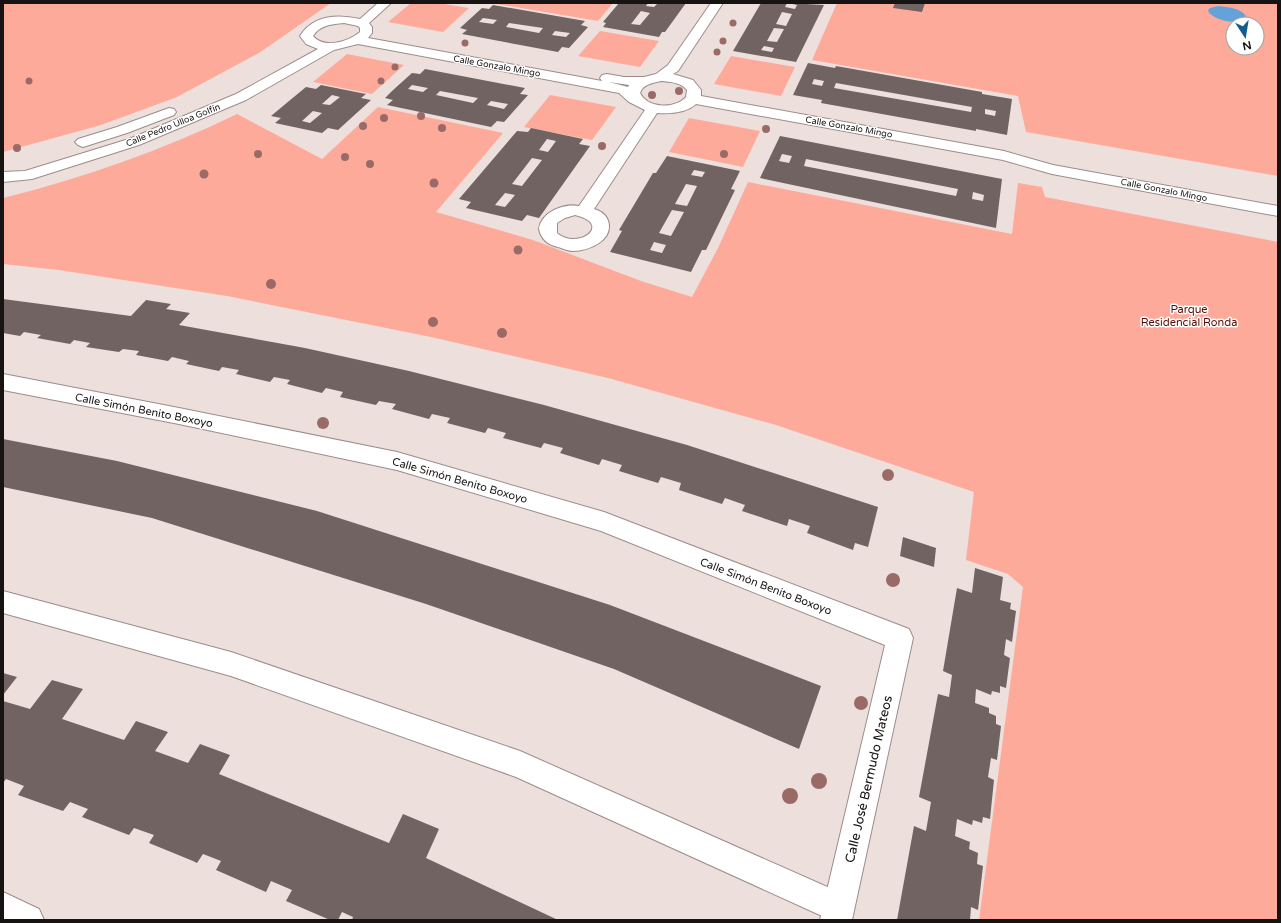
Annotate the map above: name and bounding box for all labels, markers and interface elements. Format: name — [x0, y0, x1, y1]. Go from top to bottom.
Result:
north arrow — [1225, 16, 1265, 56]
text: N — [1241, 38, 1253, 53]
street label: Calle Gonzalo Mingo — [453, 53, 542, 80]
street label: Calle Pedro Ulloa Golfín — [124, 101, 222, 149]
street label: Calle Gonzalo Mingo — [805, 114, 894, 141]
street label: Calle Gonzalo Mingo — [1120, 177, 1209, 204]
park label: Parque Residencial Ronda — [1141, 303, 1237, 329]
street label: Calle Simón Benito Boxoyo — [74, 391, 214, 430]
street label: Calle Simón Benito Boxoyo — [391, 455, 529, 506]
street label: Calle Simón Benito Boxoyo — [698, 555, 834, 618]
street label: Calle José Bermudo Mateos — [842, 694, 896, 864]

